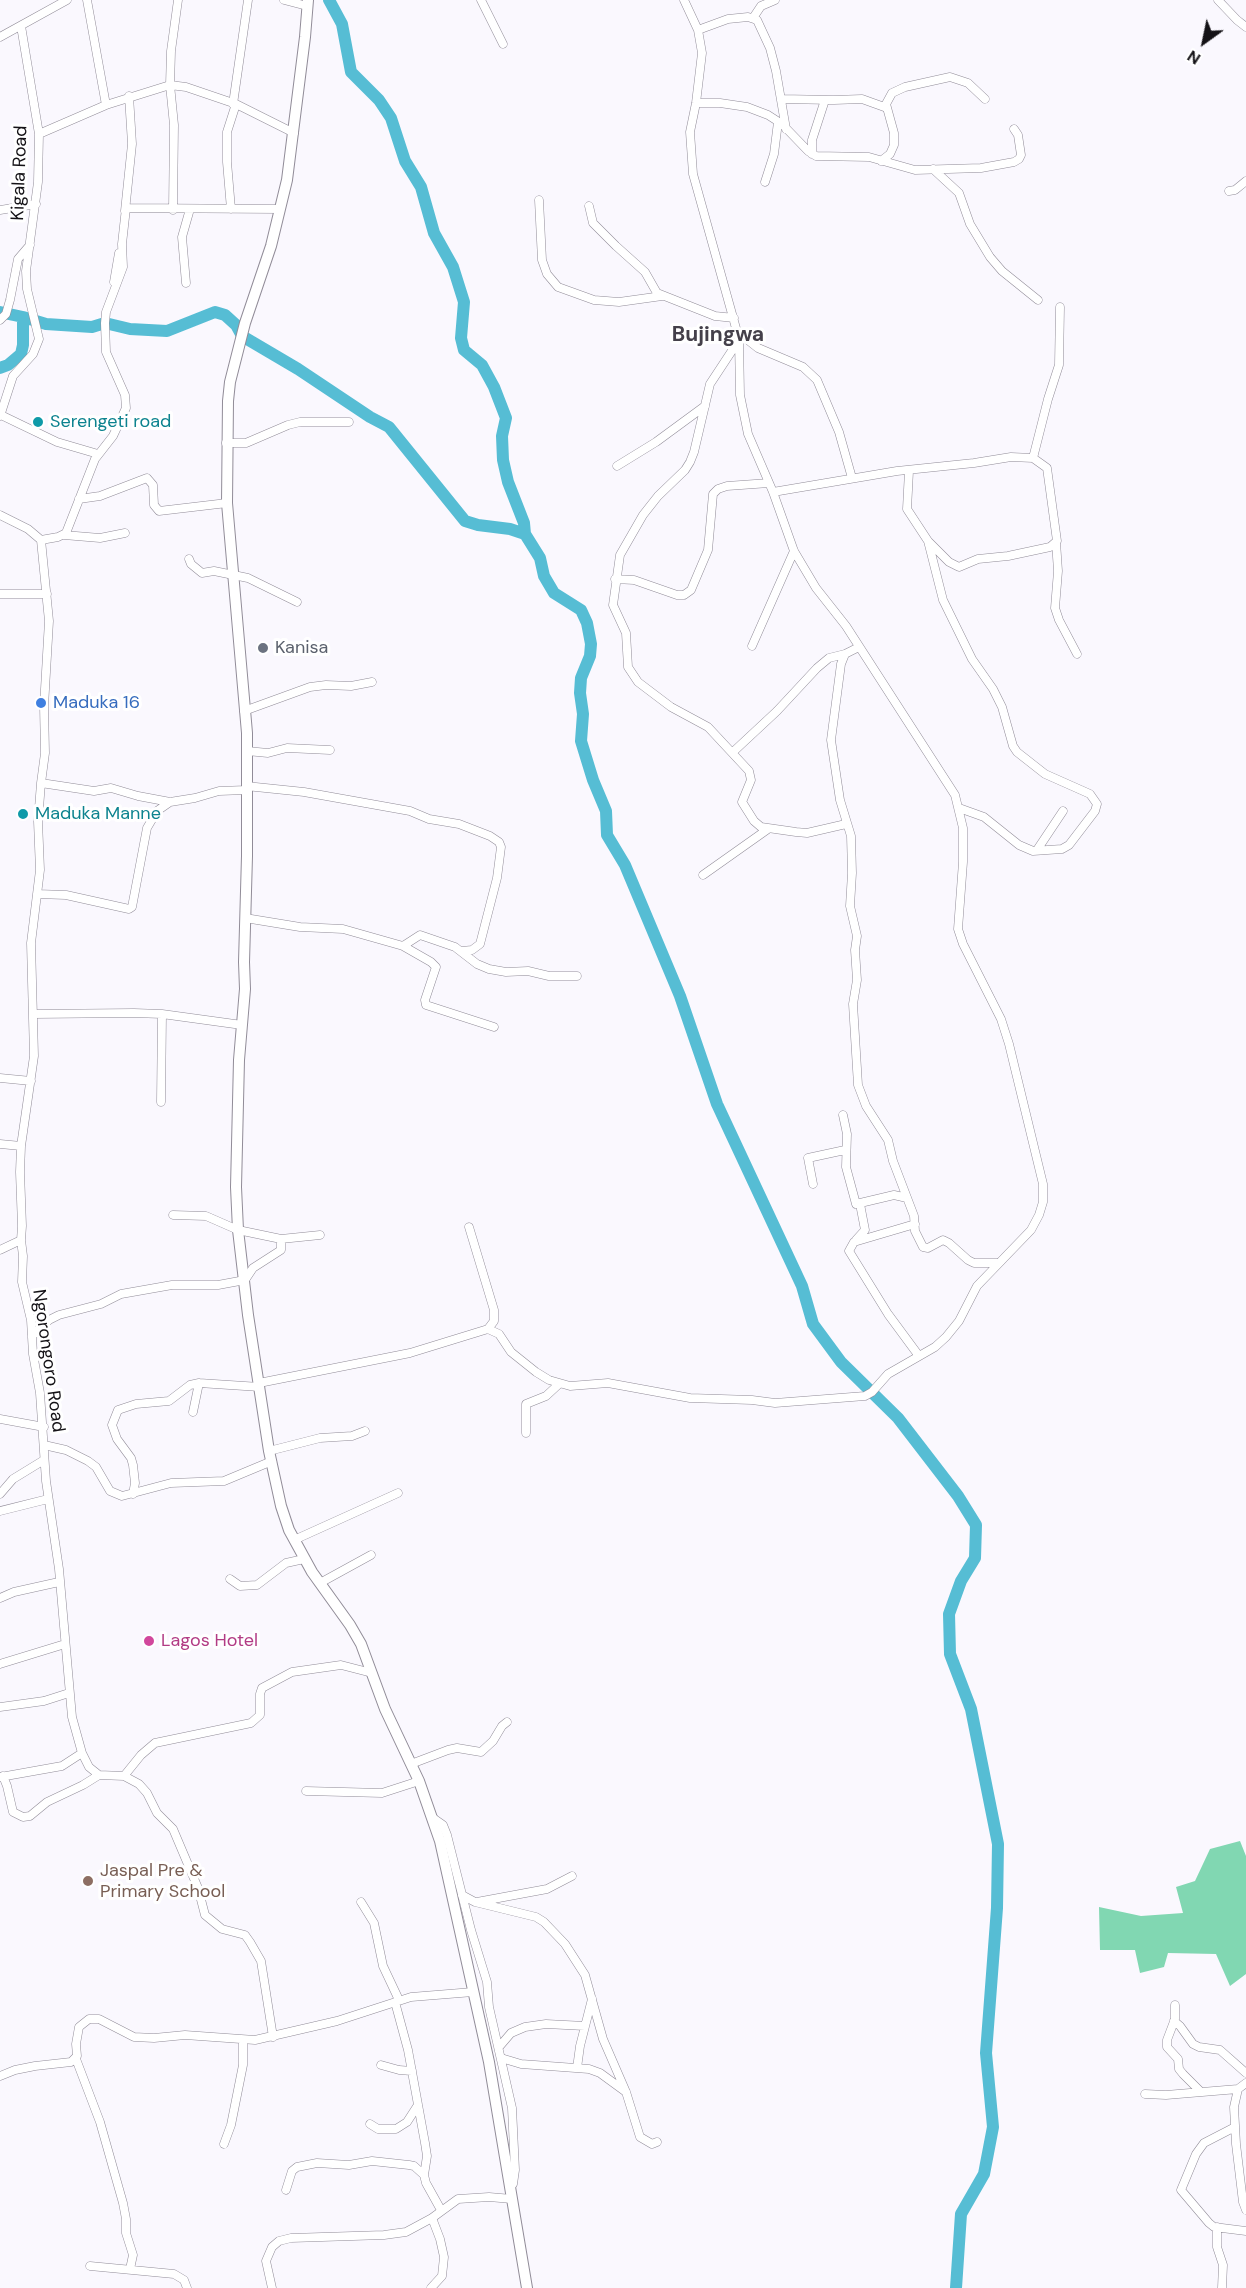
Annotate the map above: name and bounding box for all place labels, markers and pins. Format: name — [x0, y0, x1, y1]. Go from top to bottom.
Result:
place label: Serengeti road — [50, 411, 171, 433]
marker: Serengeti road — [31, 415, 45, 429]
place label: Kanisa — [275, 637, 328, 659]
marker: Kanisa — [256, 641, 270, 655]
place label: Maduka 16 — [53, 692, 140, 714]
marker: Maduka 16 — [34, 696, 48, 710]
place label: Maduka Manne — [35, 803, 161, 825]
marker: Maduka Manne — [16, 807, 30, 821]
place label: Lagos Hotel — [161, 1630, 258, 1652]
marker: Lagos Hotel — [142, 1634, 156, 1648]
place label: Jaspal Pre & Primary School — [100, 1860, 225, 1902]
marker: Jaspal Pre & Primary School — [81, 1874, 95, 1888]

